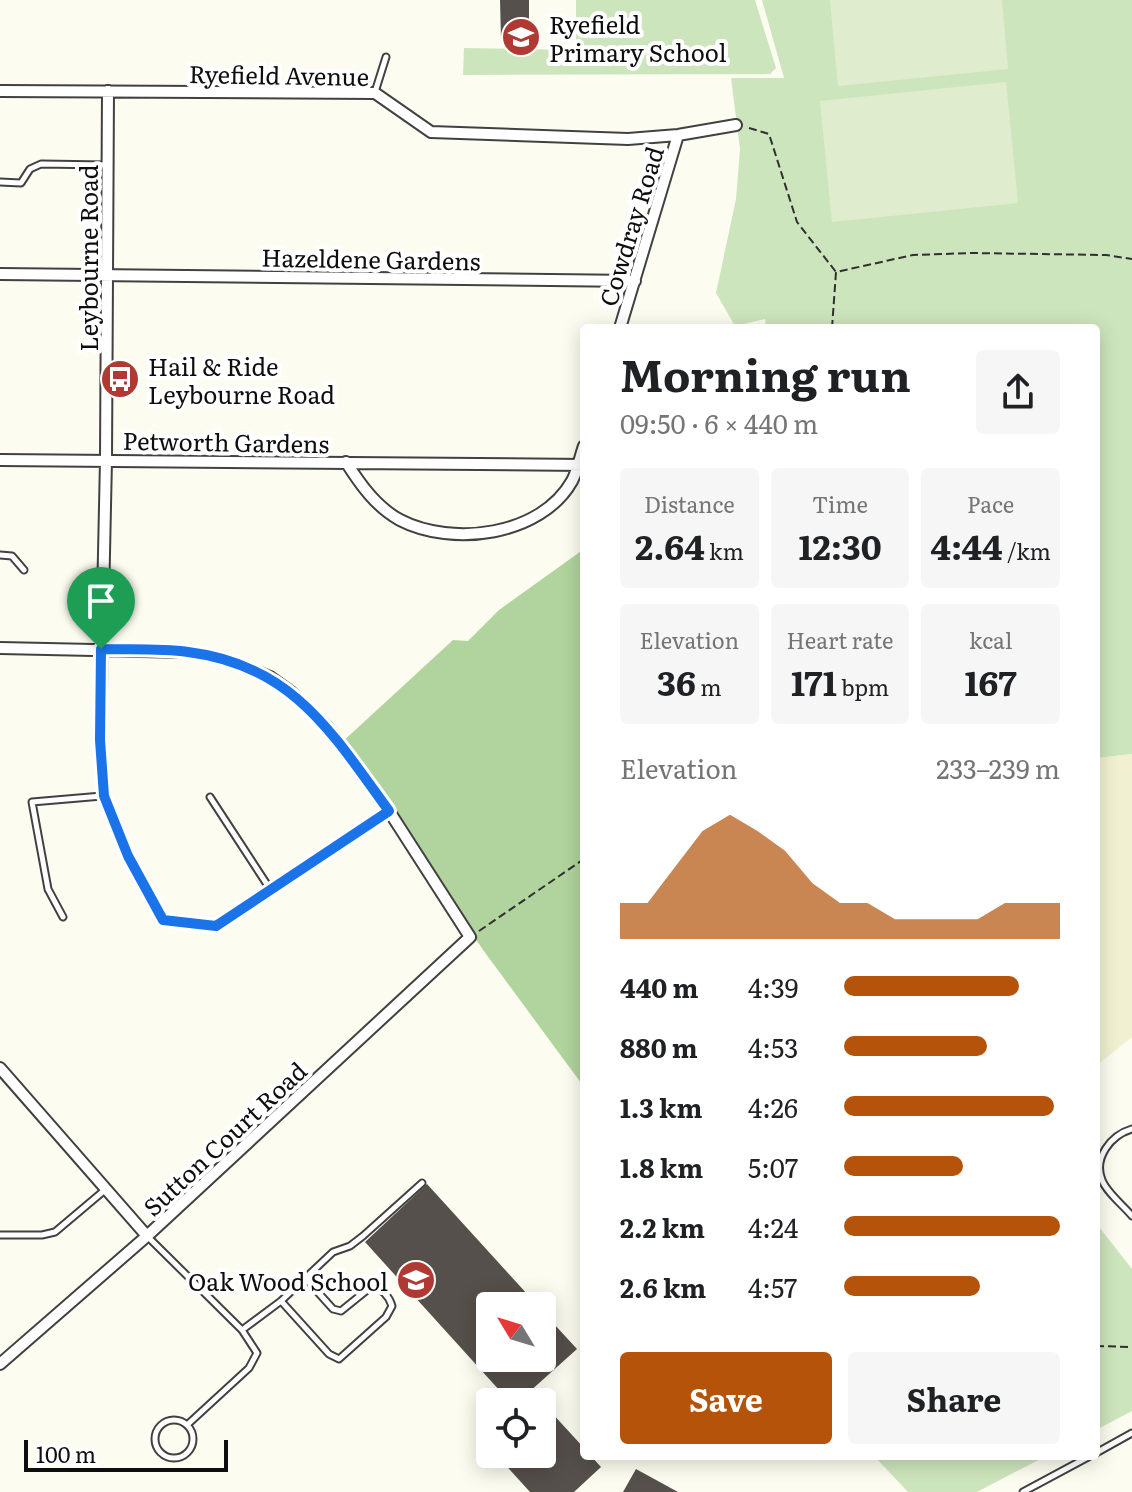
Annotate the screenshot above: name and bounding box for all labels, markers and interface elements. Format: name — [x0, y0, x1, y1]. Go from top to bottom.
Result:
place label: Ryefield Primary School — [549, 6, 726, 69]
school or university icon: Ryefield Primary School — [500, 16, 542, 58]
street label: Ryefield Avenue — [189, 55, 369, 93]
street label: Cowdray Road — [589, 142, 671, 310]
street label: Leybourne Road — [70, 164, 105, 352]
street label: Hazeldene Gardens — [261, 239, 481, 277]
text: Morning run — [620, 340, 911, 406]
place label: Hail & Ride Leybourne Road — [148, 348, 335, 411]
button: share — [976, 350, 1060, 434]
bus stop icon: Hail & Ride Leybourne Road — [99, 358, 141, 400]
text: 09:50 · 6 × 440 m — [620, 403, 818, 442]
street label: Petworth Gardens — [122, 422, 330, 460]
text: Distance — [644, 487, 735, 520]
text: Time — [812, 487, 868, 520]
text: Pace — [967, 487, 1014, 520]
text: 2.64 — [635, 520, 705, 570]
text: 12:30 — [798, 520, 882, 570]
text: 4:44 — [930, 520, 1002, 570]
text: km — [705, 534, 744, 567]
text: /km — [1002, 534, 1051, 567]
pin — [67, 567, 135, 649]
icon: arrive — [79, 579, 123, 623]
text: Elevation — [640, 623, 739, 656]
text: Heart rate — [787, 623, 893, 656]
text: kcal — [969, 623, 1012, 656]
text: 36 — [657, 656, 696, 706]
text: 171 — [791, 656, 837, 706]
text: 167 — [965, 656, 1017, 706]
text: m — [696, 670, 722, 703]
text: bpm — [837, 670, 889, 703]
text: Elevation — [620, 748, 738, 787]
text: 233–239 m — [936, 748, 1060, 787]
text: 440 m — [620, 967, 699, 1006]
text: 4:39 — [748, 967, 798, 1006]
text: 880 m — [620, 1027, 698, 1066]
text: 4:53 — [748, 1027, 798, 1066]
street label: Sutton Court Road — [134, 1053, 314, 1223]
text: 1.3 km — [620, 1087, 702, 1126]
text: 4:26 — [748, 1087, 798, 1126]
text: 1.8 km — [620, 1147, 703, 1186]
text: 5:07 — [748, 1147, 798, 1186]
text: 2.2 km — [620, 1207, 705, 1246]
text: 4:24 — [748, 1207, 798, 1246]
school or university icon: Oak Wood School — [395, 1259, 437, 1301]
place label: Oak Wood School — [188, 1263, 388, 1298]
text: 2.6 km — [620, 1267, 706, 1306]
text: 4:57 — [748, 1267, 797, 1306]
north arrow — [476, 1292, 556, 1372]
map controls — [476, 1292, 556, 1468]
button: Save — [620, 1352, 832, 1444]
button: Share — [848, 1352, 1060, 1444]
button: locate — [476, 1388, 556, 1468]
scale bar — [24, 1436, 228, 1472]
text: 100 m — [36, 1437, 96, 1470]

